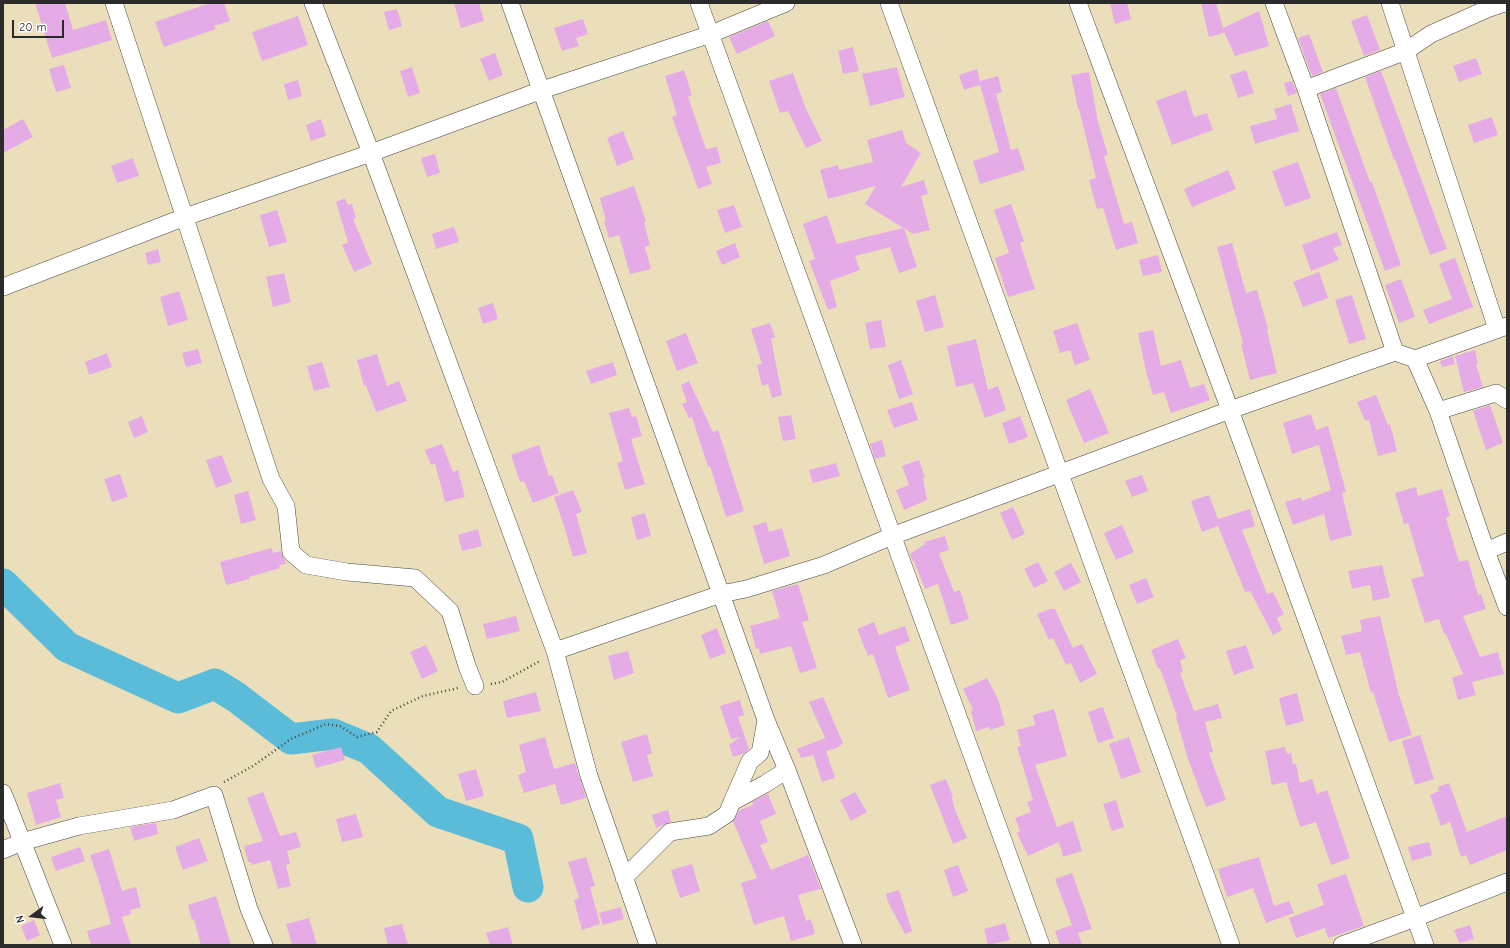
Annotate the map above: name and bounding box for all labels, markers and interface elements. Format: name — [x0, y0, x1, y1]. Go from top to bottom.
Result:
scale bar — [14, 12, 66, 38]
text: 20 m — [19, 20, 47, 34]
north arrow — [12, 896, 52, 936]
text: N — [13, 914, 27, 924]

